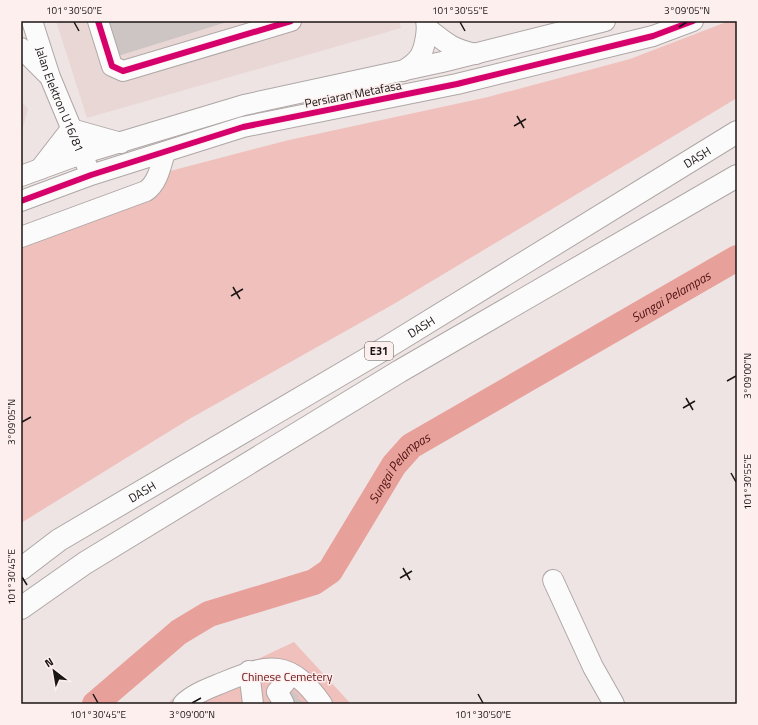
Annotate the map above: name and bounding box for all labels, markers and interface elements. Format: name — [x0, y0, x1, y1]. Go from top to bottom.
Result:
text: 101°30'50"E — [46, 3, 103, 18]
text: 101°30'55"E — [432, 3, 489, 18]
text: 3°09'05"N — [664, 3, 710, 18]
street label: Jalan Elektron U16/81 — [31, 44, 90, 155]
street label: Persiaran Metafasa — [303, 75, 403, 113]
street label: DASH — [679, 141, 714, 172]
water label: Sungai Pelampas — [627, 265, 715, 327]
street label: DASH — [403, 311, 438, 342]
road number: E31 — [365, 342, 393, 360]
text: 3°09'00"N — [740, 353, 755, 399]
text: 3°09'05"N — [4, 399, 19, 445]
water label: Sungai Pelampas — [363, 427, 435, 507]
text: 101°30'55"E — [740, 453, 755, 510]
street label: DASH — [125, 476, 159, 507]
text: 101°30'45"E — [4, 548, 19, 605]
north arrow — [34, 651, 74, 691]
text: N — [41, 654, 56, 671]
park label: Chinese Cemetery — [241, 667, 333, 686]
text: 101°30'45"E — [70, 707, 127, 722]
text: 3°09'00"N — [169, 707, 215, 722]
text: 101°30'50"E — [455, 707, 512, 722]

